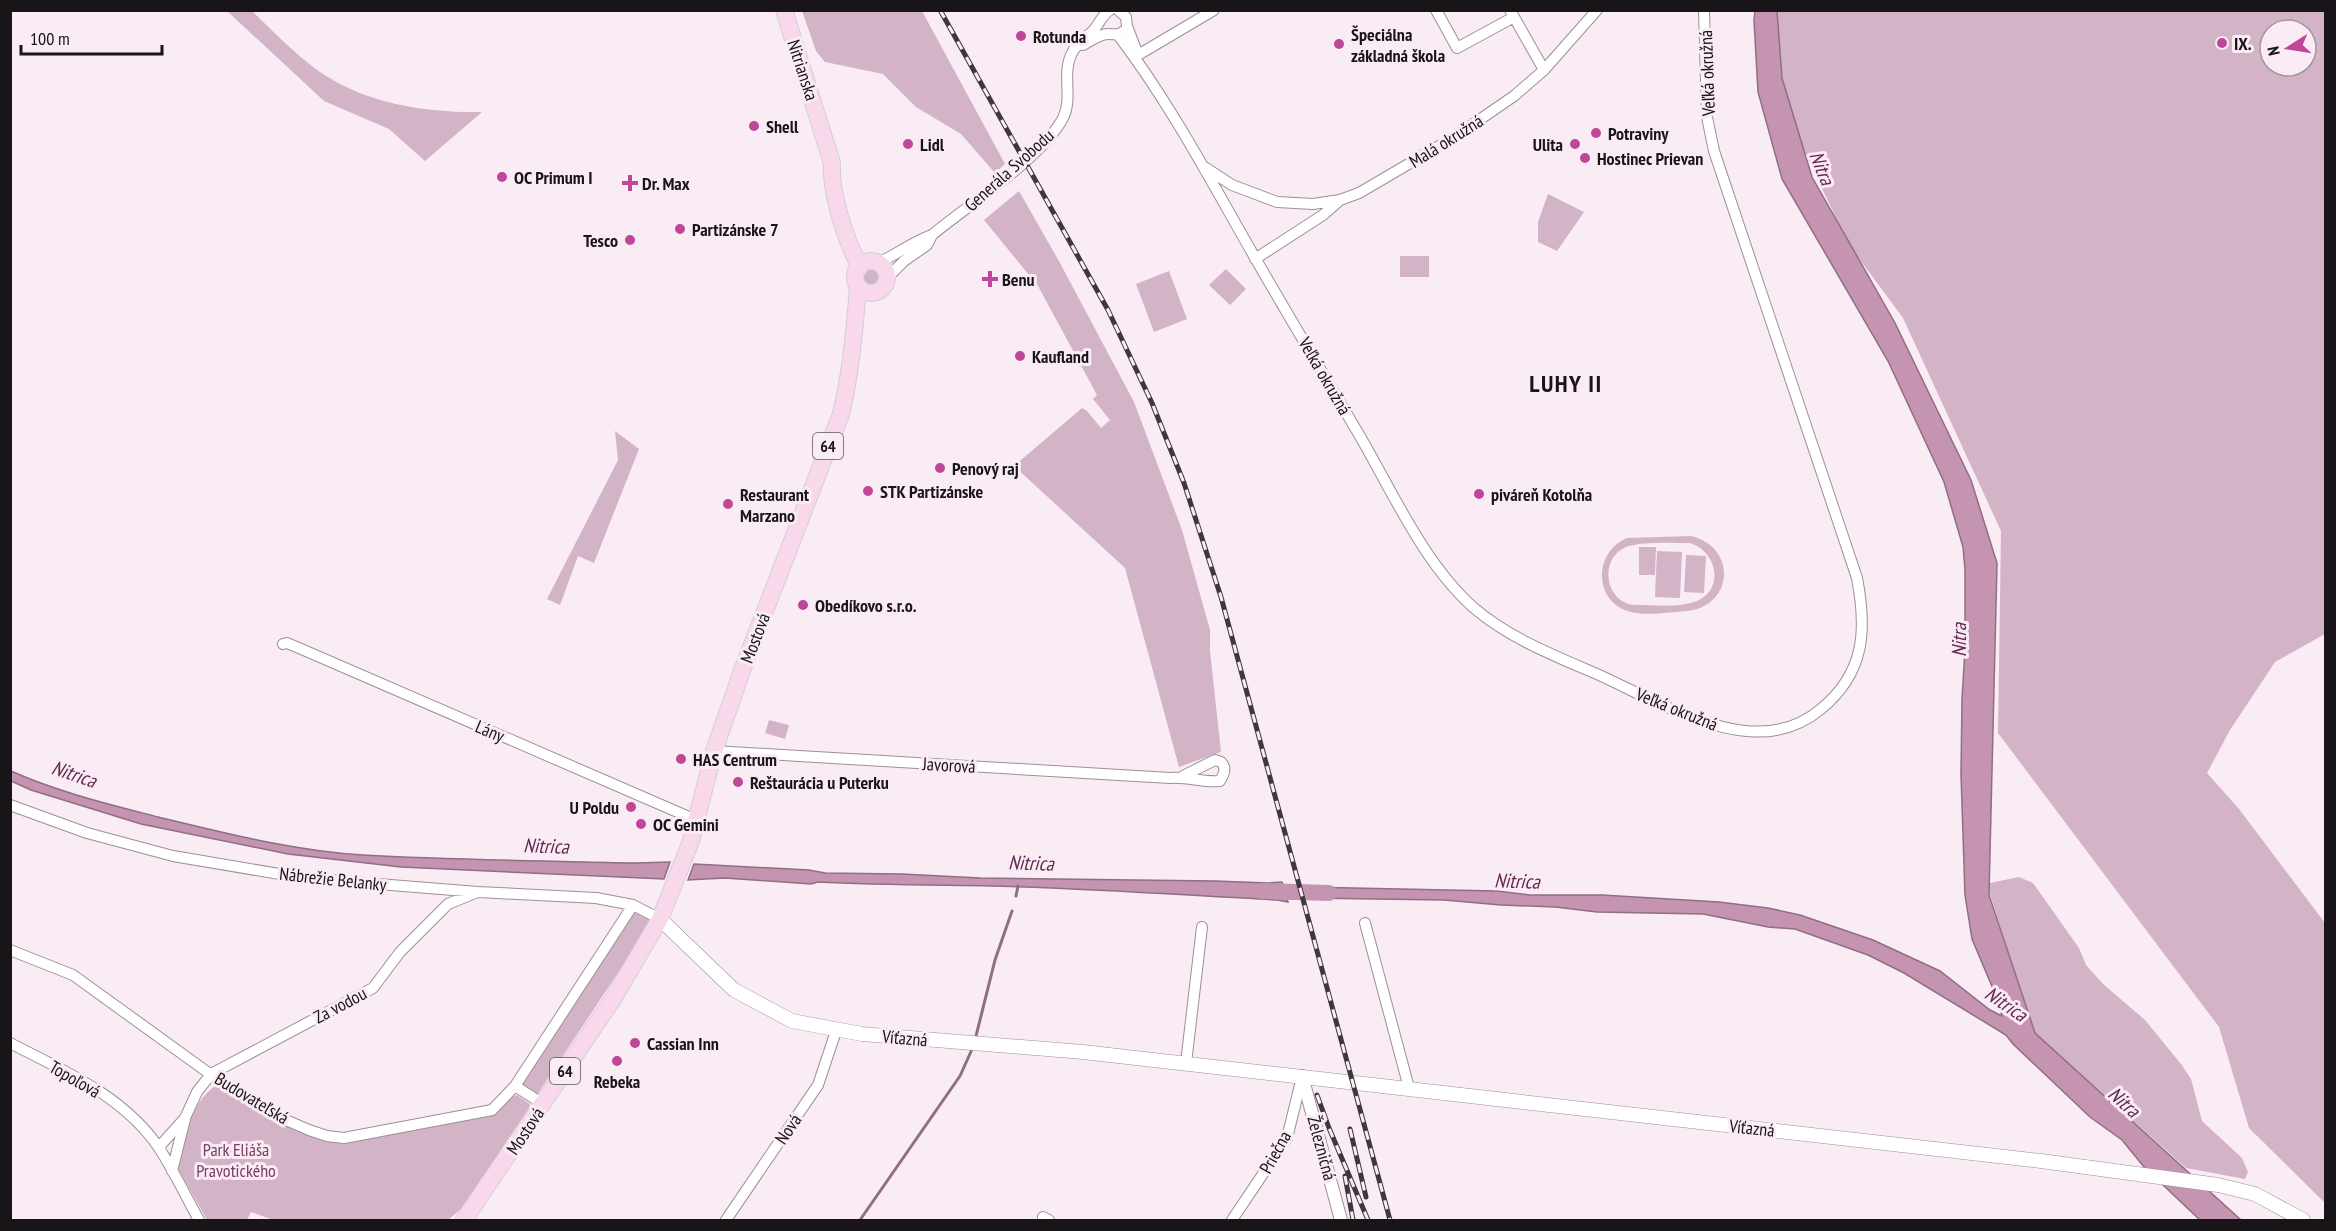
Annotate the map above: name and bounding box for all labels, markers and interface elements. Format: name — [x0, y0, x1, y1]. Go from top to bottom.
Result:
scale bar — [21, 18, 162, 56]
north arrow — [2258, 18, 2318, 78]
place label: Špeciálna základná škola — [1351, 23, 1445, 67]
place label: Rotunda — [1033, 25, 1086, 48]
text: 100 m — [30, 27, 70, 50]
marker: Rotunda — [1014, 29, 1028, 43]
street label: Veľká okružná — [1694, 30, 1720, 117]
place label: IX. — [2234, 32, 2252, 55]
marker: IX. — [2215, 36, 2229, 50]
street label: Nitrianska — [782, 37, 824, 103]
marker: Špeciálna základná škola — [1332, 37, 1346, 51]
text: N — [2263, 45, 2284, 57]
street label: Malá okružná — [1405, 109, 1487, 173]
place label: Shell — [766, 115, 799, 138]
marker: Shell — [747, 119, 761, 133]
place label: Potraviny — [1608, 122, 1669, 145]
street label: Generála Svobodu — [959, 124, 1059, 216]
marker: Potraviny — [1589, 126, 1603, 140]
place label: Lidl — [920, 133, 945, 156]
place label: Ulita — [1533, 133, 1563, 156]
marker: Lidl — [901, 137, 915, 151]
marker: Ulita — [1568, 137, 1582, 151]
place label: Hostinec Prievan — [1597, 147, 1703, 170]
water label: Nitra — [1804, 147, 1841, 190]
marker: Hostinec Prievan — [1578, 151, 1592, 165]
place label: OC Primum I — [514, 166, 593, 189]
marker: OC Primum I — [495, 170, 509, 184]
place label: Dr. Max — [642, 172, 690, 195]
marker: Dr. Max — [623, 176, 637, 190]
place label: Partizánske 7 — [692, 218, 779, 241]
marker: Partizánske 7 — [673, 222, 687, 236]
place label: Tesco — [583, 229, 618, 252]
marker: Tesco — [623, 233, 637, 247]
place label: Benu — [1002, 268, 1035, 291]
marker: Benu — [983, 272, 997, 286]
street label: Veľká okružná — [1293, 332, 1357, 419]
place label: Kaufland — [1032, 345, 1089, 368]
marker: Kaufland — [1013, 349, 1027, 363]
district label: LUHY II — [1529, 368, 1603, 399]
road number: 64 — [813, 433, 843, 459]
place label: Penový raj — [952, 457, 1019, 480]
marker: Penový raj — [933, 461, 947, 475]
place label: STK Partizánske — [880, 480, 984, 503]
place label: Restaurant Marzano — [740, 483, 810, 527]
place label: piváreň Kotolňa — [1491, 483, 1592, 506]
marker: STK Partizánske — [861, 484, 875, 498]
marker: piváreň Kotolňa — [1472, 487, 1486, 501]
marker: Restaurant Marzano — [721, 497, 735, 511]
place label: Obedíkovo s.r.o. — [815, 594, 917, 617]
marker: Obedíkovo s.r.o. — [796, 598, 810, 612]
street label: Mostová — [735, 610, 775, 666]
water label: Nitra — [1946, 622, 1972, 657]
street label: Veľká okružná — [1632, 682, 1721, 736]
street label: Lány — [472, 715, 508, 747]
place label: HAS Centrum — [693, 748, 777, 771]
marker: HAS Centrum — [674, 752, 688, 766]
street label: Javorová — [921, 752, 976, 778]
water label: Nitrica — [48, 754, 101, 794]
place label: Reštaurácia u Puterku — [750, 771, 889, 794]
marker: Reštaurácia u Puterku — [731, 775, 745, 789]
place label: U Poldu — [570, 796, 619, 819]
marker: U Poldu — [624, 800, 638, 814]
place label: OC Gemini — [653, 813, 719, 836]
marker: OC Gemini — [634, 817, 648, 831]
water label: Nitrica — [523, 832, 570, 860]
water label: Nitrica — [1008, 849, 1055, 877]
street label: Nábrežie Belanky — [278, 862, 388, 896]
water label: Nitrica — [1494, 867, 1541, 895]
water label: Nitrica — [1980, 980, 2033, 1028]
street label: Za vodou — [310, 982, 370, 1028]
street label: Víťazná — [880, 1024, 929, 1051]
place label: Cassian Inn — [647, 1032, 719, 1055]
marker: Cassian Inn — [628, 1036, 642, 1050]
marker: Rebeka — [610, 1054, 624, 1068]
street label: Topoľová — [45, 1055, 105, 1103]
road number: 64 — [550, 1058, 580, 1084]
street label: Budovateľská — [211, 1067, 293, 1129]
place label: Rebeka — [594, 1070, 640, 1093]
water label: Nitra — [2103, 1081, 2146, 1124]
street label: Mostová — [501, 1103, 549, 1159]
street label: Nová — [770, 1110, 806, 1148]
street label: Železničná — [1302, 1113, 1342, 1183]
street label: Víťazná — [1727, 1114, 1776, 1142]
street label: Priečna — [1254, 1127, 1296, 1177]
park label: Park Eliáša Pravotického — [196, 1138, 276, 1182]

